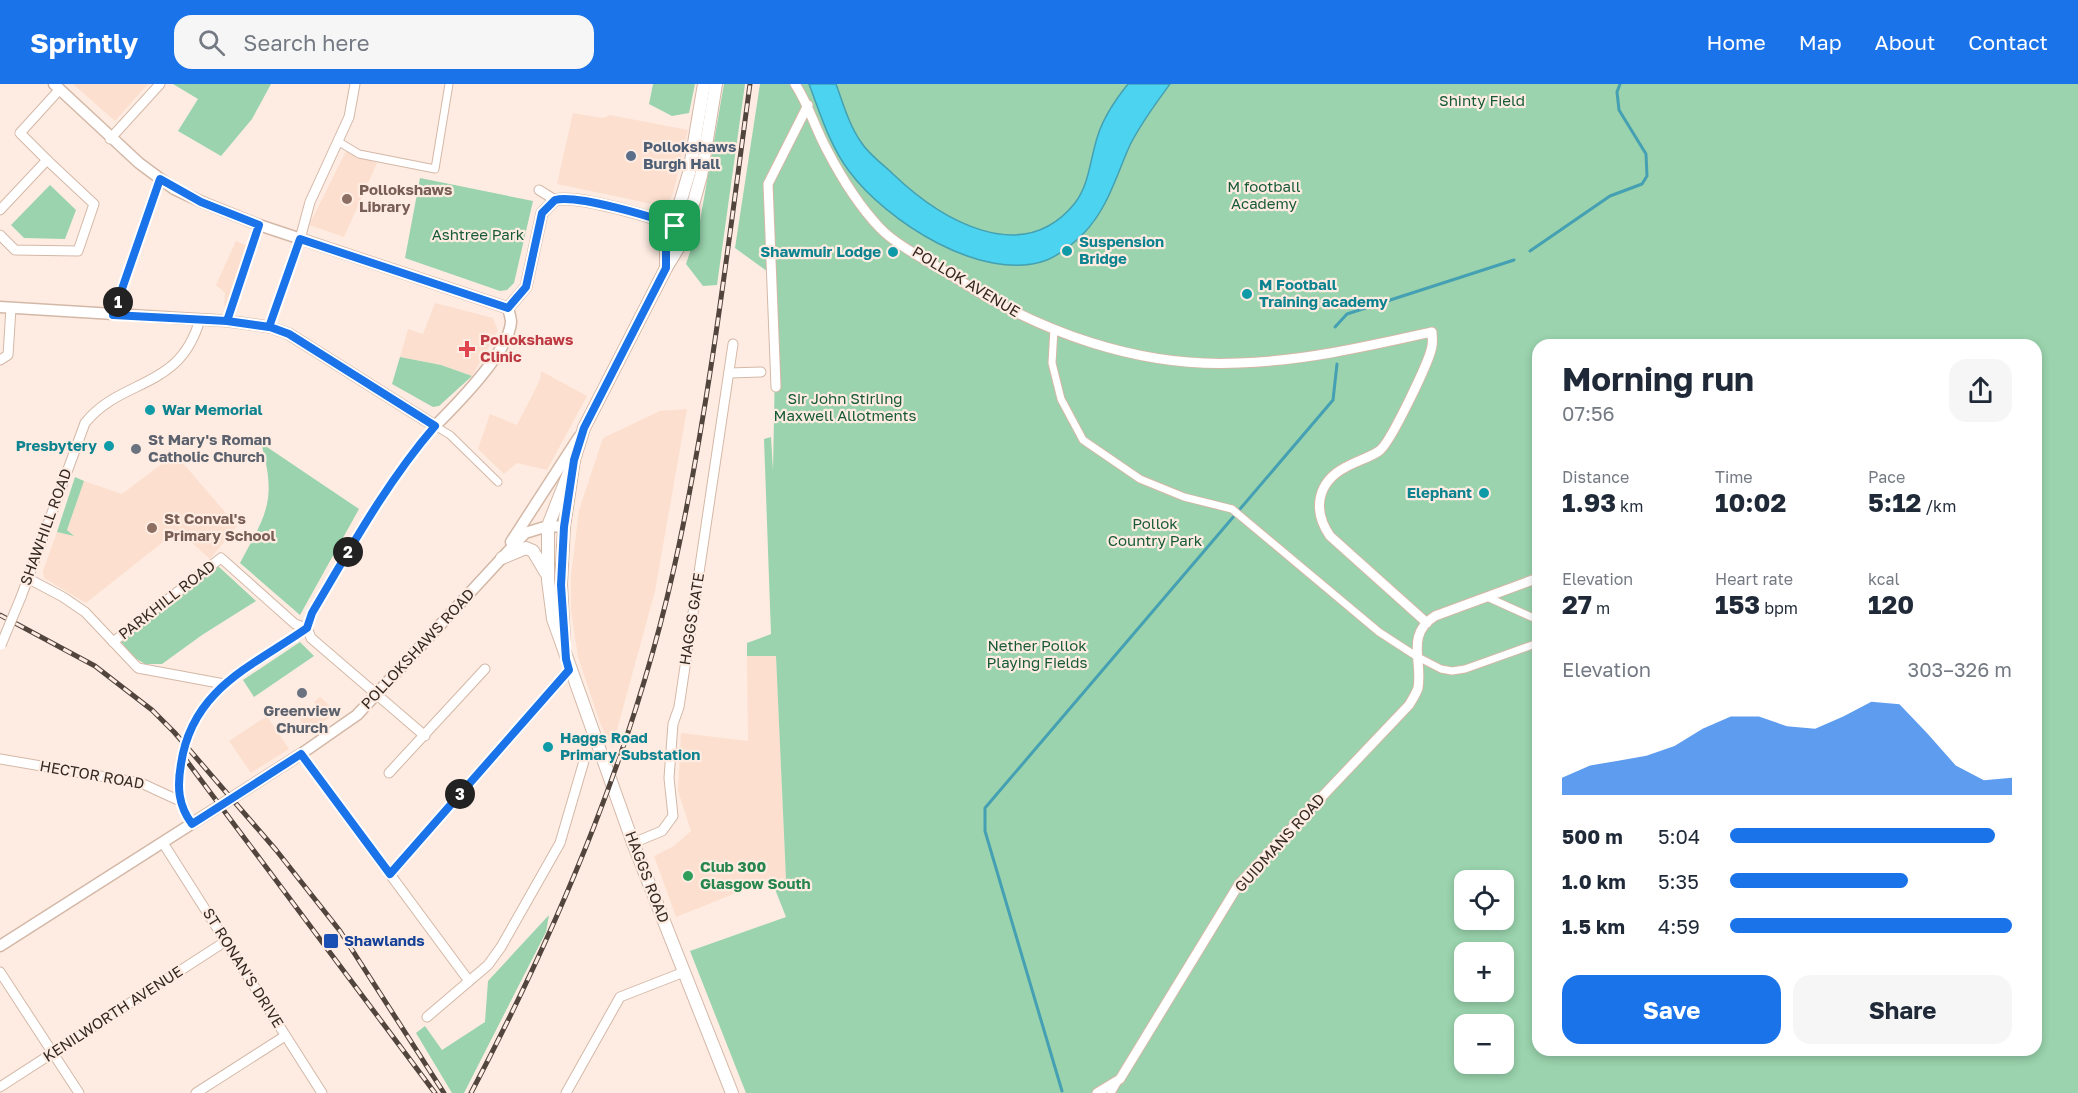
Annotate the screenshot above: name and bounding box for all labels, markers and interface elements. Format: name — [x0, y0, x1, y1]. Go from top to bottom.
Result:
search box — [174, 15, 594, 69]
text: Sprintly — [30, 26, 138, 59]
icon: search — [195, 26, 228, 59]
text: Search here — [243, 29, 369, 56]
text: Home — [1706, 29, 1766, 55]
text: Map — [1799, 29, 1842, 55]
text: About — [1875, 29, 1935, 55]
text: Contact — [1968, 29, 2048, 55]
park label: Shinty Field — [1439, 91, 1525, 109]
place label: Pollokshaws Burgh Hall — [643, 137, 736, 172]
marker: Pollokshaws Burgh Hall — [624, 149, 638, 163]
park label: M football Academy — [1227, 177, 1301, 212]
place label: Pollokshaws Library — [359, 180, 452, 215]
marker: Pollokshaws Library — [340, 192, 354, 206]
pin — [649, 200, 700, 251]
icon: arrive — [658, 209, 691, 242]
park label: Ashtree Park — [432, 225, 525, 243]
place label: Suspension Bridge — [1079, 232, 1164, 267]
place label: Shawmuir Lodge — [760, 242, 881, 260]
street label: POLLOK AVENUE — [910, 242, 1023, 320]
marker: Suspension Bridge — [1060, 244, 1074, 258]
marker: Shawmuir Lodge — [886, 245, 900, 259]
place label: M Football Training academy — [1259, 275, 1388, 310]
pin: 1 — [103, 287, 133, 317]
marker: M Football Training academy — [1240, 287, 1254, 301]
text: 1 — [114, 292, 122, 312]
place label: Pollokshaws Clinic — [480, 330, 573, 365]
marker: Pollokshaws Clinic — [458, 340, 476, 358]
text: Morning run — [1562, 359, 1754, 398]
button: share — [1949, 359, 2012, 422]
park label: Sir John Stirling Maxwell Allotments — [773, 389, 917, 424]
place label: War Memorial — [162, 400, 263, 418]
text: 07:56 — [1562, 401, 1615, 425]
marker: War Memorial — [143, 403, 157, 417]
place label: St Mary's Roman Catholic Church — [148, 430, 271, 465]
place label: Presbytery — [16, 436, 97, 454]
marker: Presbytery — [102, 439, 116, 453]
marker: St Mary's Roman Catholic Church — [129, 442, 143, 456]
street label: SHAWHILL ROAD — [16, 466, 75, 588]
text: Distance — [1562, 467, 1629, 487]
text: Time — [1715, 467, 1753, 487]
text: Pace — [1868, 467, 1905, 487]
place label: Elephant — [1407, 483, 1472, 501]
marker: Elephant — [1477, 486, 1491, 500]
text: 1.93 — [1562, 487, 1616, 518]
text: 10:02 — [1715, 487, 1786, 518]
text: 5:12 — [1868, 487, 1921, 518]
text: km — [1616, 496, 1643, 516]
text: /km — [1921, 496, 1956, 516]
place label: St Conval's Primary School — [164, 509, 276, 544]
park label: Pollok Country Park — [1108, 514, 1203, 549]
marker: St Conval's Primary School — [145, 521, 159, 535]
pin: 2 — [333, 537, 363, 567]
text: 2 — [343, 542, 353, 562]
street label: PARKHILL ROAD — [114, 556, 218, 643]
text: Elevation — [1562, 569, 1633, 589]
text: Heart rate — [1715, 569, 1793, 589]
text: kcal — [1868, 569, 1900, 589]
street label: HAGGS GATE — [675, 571, 707, 666]
street label: POLLOKSHAWS ROAD — [357, 584, 478, 712]
text: 27 — [1562, 589, 1592, 620]
text: 153 — [1715, 589, 1760, 620]
text: 120 — [1868, 589, 1914, 620]
text: m — [1592, 598, 1610, 618]
text: bpm — [1760, 598, 1798, 618]
park label: Nether Pollok Playing Fields — [987, 636, 1087, 671]
text: Elevation — [1562, 657, 1651, 681]
text: 303–326 m — [1908, 657, 2012, 681]
marker: Greenview Church — [295, 686, 309, 700]
place label: Greenview Church — [263, 701, 341, 736]
place label: Haggs Road Primary Substation — [560, 728, 700, 763]
marker: Haggs Road Primary Substation — [541, 740, 555, 754]
street label: HECTOR ROAD — [38, 756, 146, 792]
pin: 3 — [445, 779, 475, 809]
text: 3 — [455, 784, 465, 804]
street label: GUIDMANS ROAD — [1230, 789, 1328, 895]
text: 500 m — [1562, 824, 1623, 848]
text: 5:04 — [1658, 824, 1700, 848]
street label: HAGGS ROAD — [622, 828, 674, 925]
place label: Club 300 Glasgow South — [700, 857, 811, 892]
marker: Club 300 Glasgow South — [681, 869, 695, 883]
text: 1.0 km — [1562, 869, 1626, 893]
text: 5:35 — [1658, 869, 1699, 893]
map controls — [1454, 870, 1514, 1074]
button: locate — [1454, 870, 1514, 930]
street label: ST RONAN'S DRIVE — [200, 904, 288, 1031]
text: 1.5 km — [1562, 914, 1625, 938]
text: 4:59 — [1658, 914, 1700, 938]
place label: Shawlands — [344, 931, 425, 949]
marker: Shawlands — [322, 932, 340, 950]
button: + — [1454, 942, 1514, 1002]
street label: KENILWORTH AVENUE — [39, 961, 186, 1065]
button: Save — [1562, 975, 1781, 1044]
button: Share — [1793, 975, 2012, 1044]
button: − — [1454, 1014, 1514, 1074]

